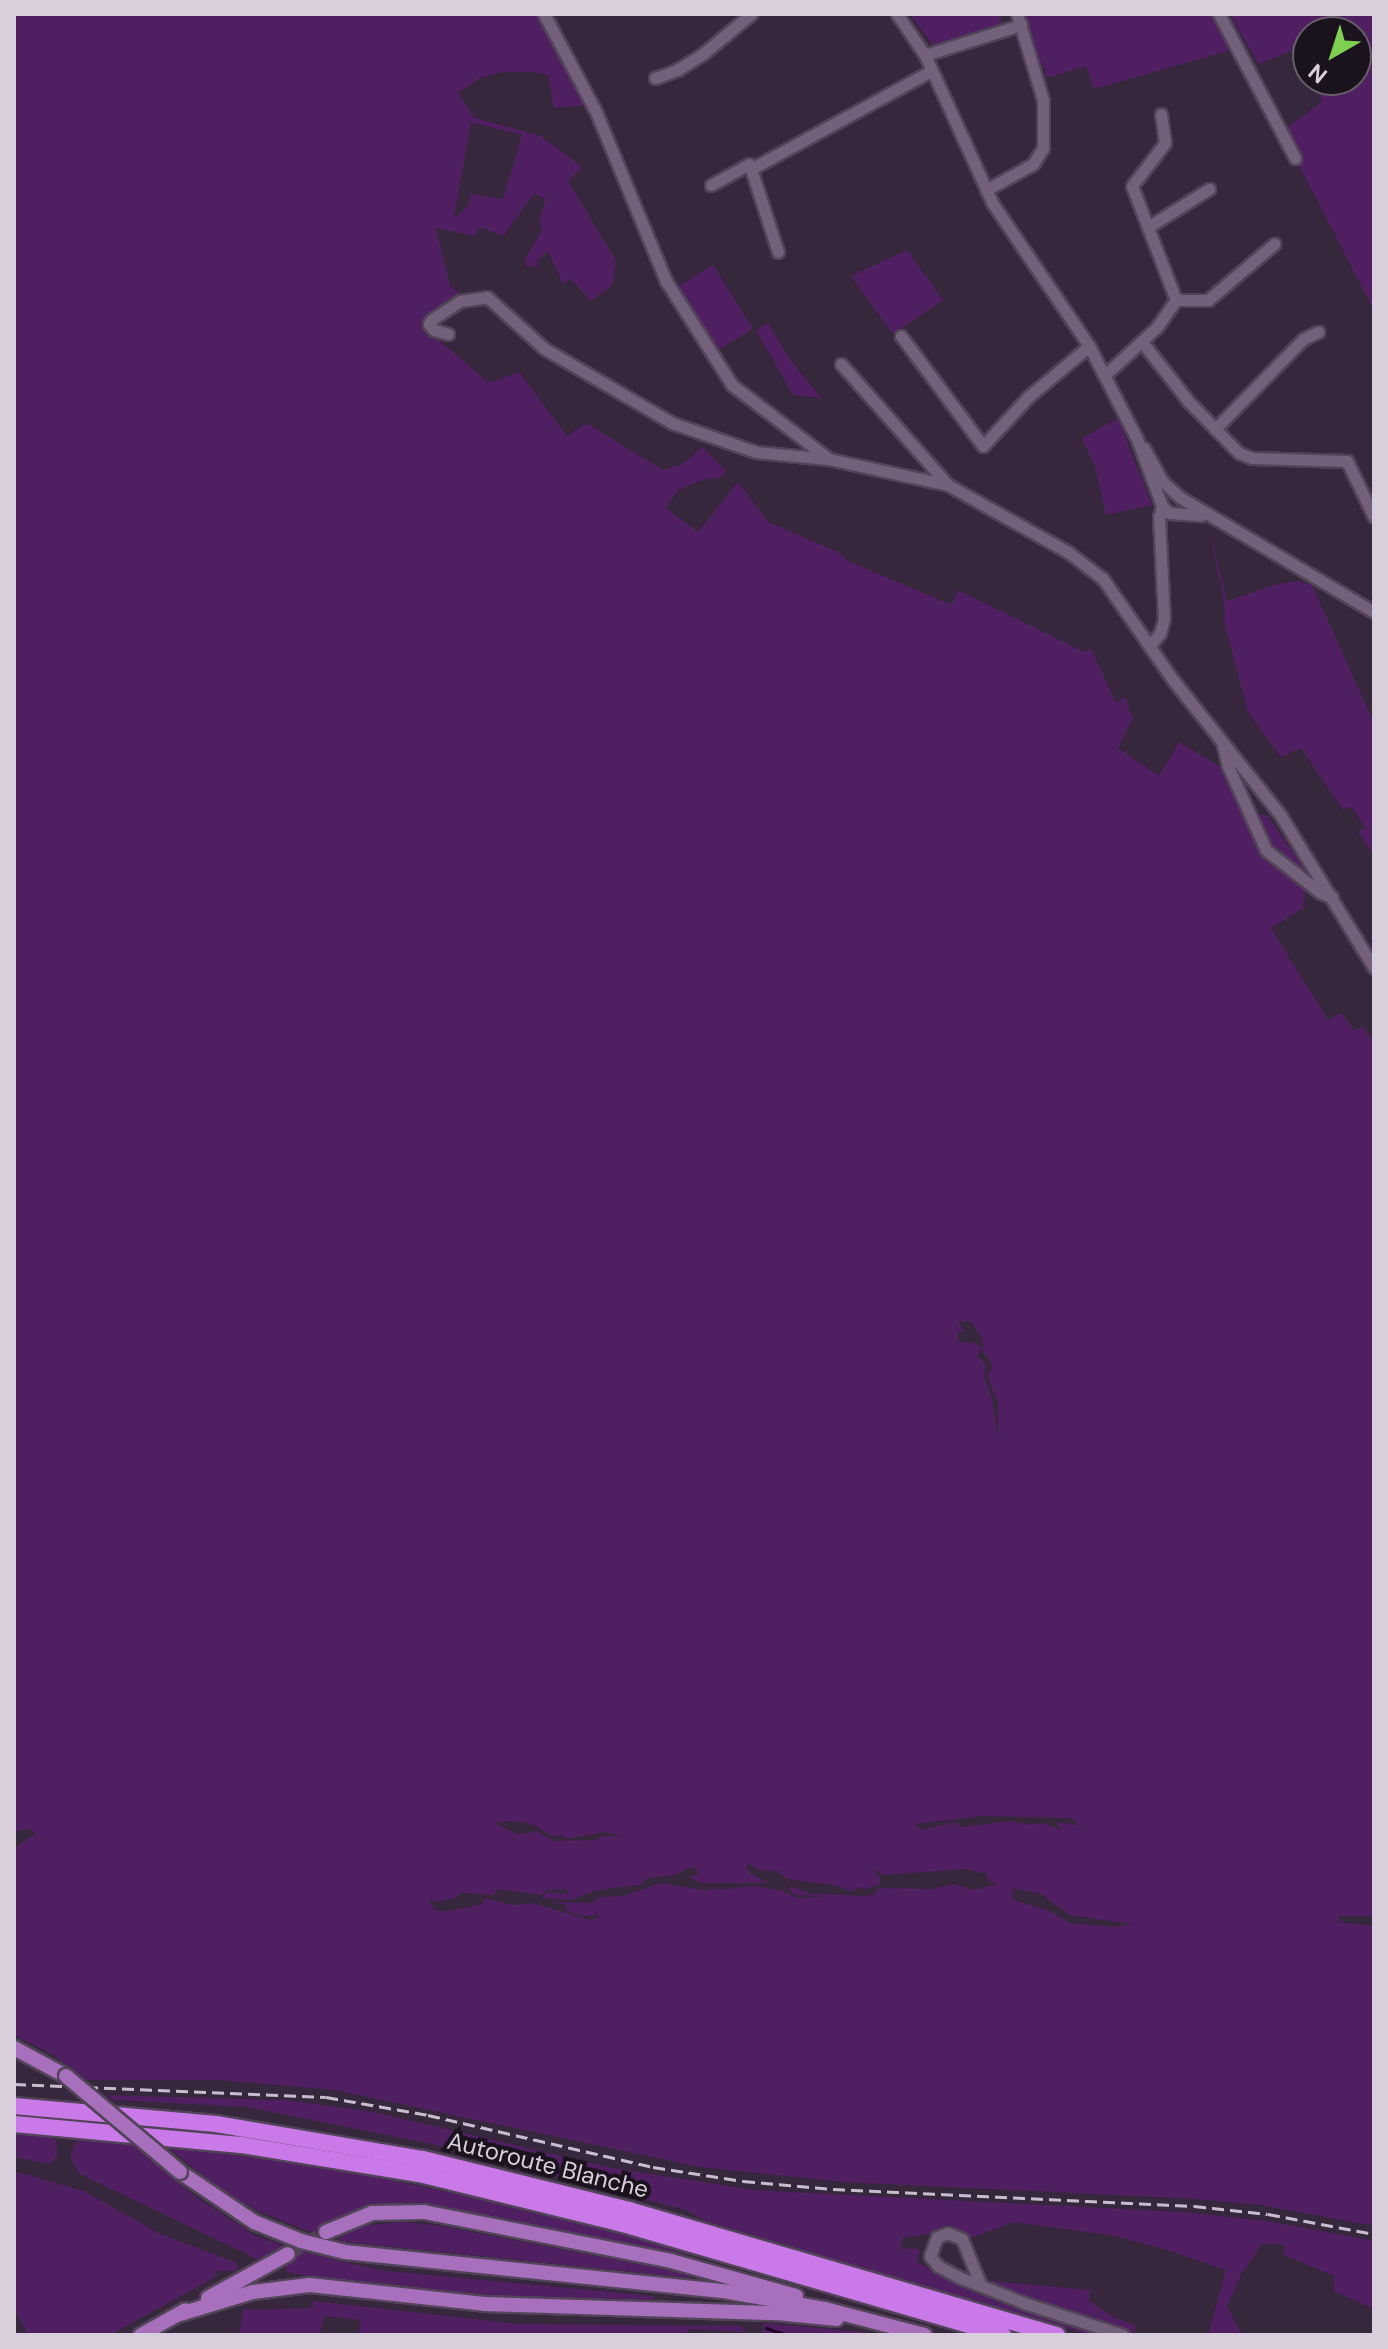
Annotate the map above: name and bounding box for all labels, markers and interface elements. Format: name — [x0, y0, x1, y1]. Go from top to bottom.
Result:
north arrow — [1292, 16, 1372, 96]
text: N — [1302, 57, 1333, 90]
street label: Autoroute Blanche — [445, 2126, 651, 2204]

